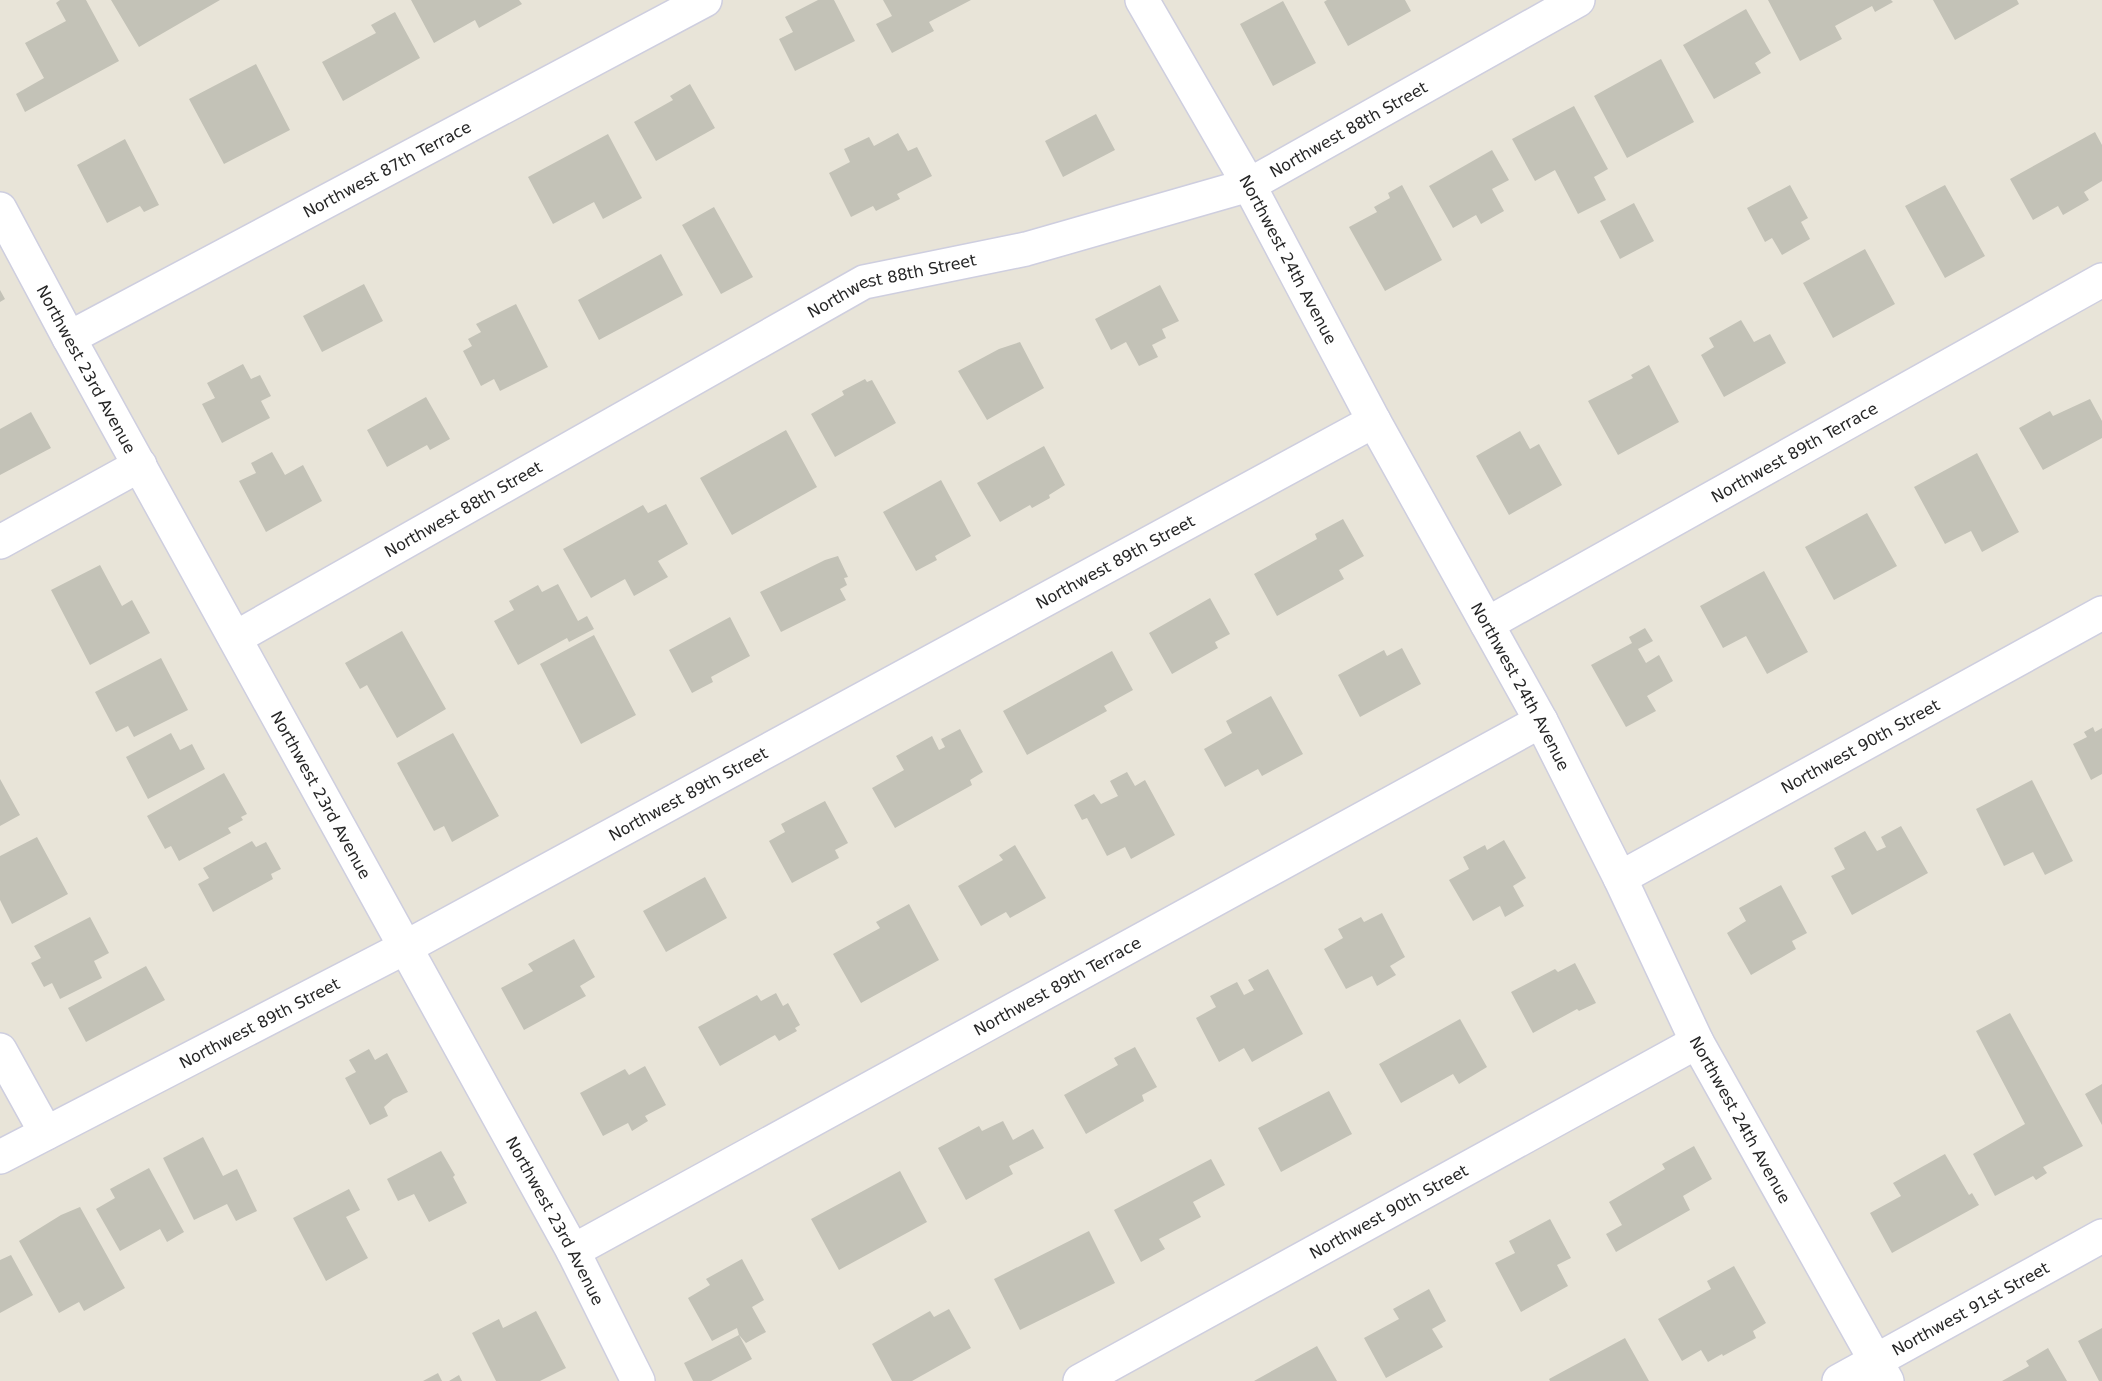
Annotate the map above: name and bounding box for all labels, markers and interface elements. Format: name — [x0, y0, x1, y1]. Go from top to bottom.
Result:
street label: Northwest 88th Street — [1266, 78, 1431, 181]
street label: Northwest 87th Terrace — [300, 117, 474, 222]
street label: Northwest 24th Avenue — [1235, 172, 1341, 348]
street label: Northwest 88th Street — [804, 250, 978, 322]
street label: Northwest 23rd Avenue — [32, 282, 140, 457]
street label: Northwest 89th Terrace — [1708, 399, 1881, 507]
street label: Northwest 88th Street — [381, 457, 545, 561]
street label: Northwest 89th Street — [1033, 511, 1198, 613]
street label: Northwest 24th Avenue — [1467, 599, 1573, 774]
street label: Northwest 90th Street — [1778, 695, 1943, 798]
street label: Northwest 23rd Avenue — [267, 708, 375, 882]
street label: Northwest 89th Street — [605, 743, 771, 845]
street label: Northwest 89th Terrace — [971, 933, 1144, 1040]
street label: Northwest 89th Street — [176, 974, 343, 1073]
street label: Northwest 24th Avenue — [1686, 1033, 1794, 1207]
street label: Northwest 23rd Avenue — [502, 1133, 608, 1308]
street label: Northwest 90th Street — [1306, 1161, 1471, 1263]
street label: Northwest 91st Street — [1889, 1258, 2052, 1360]

